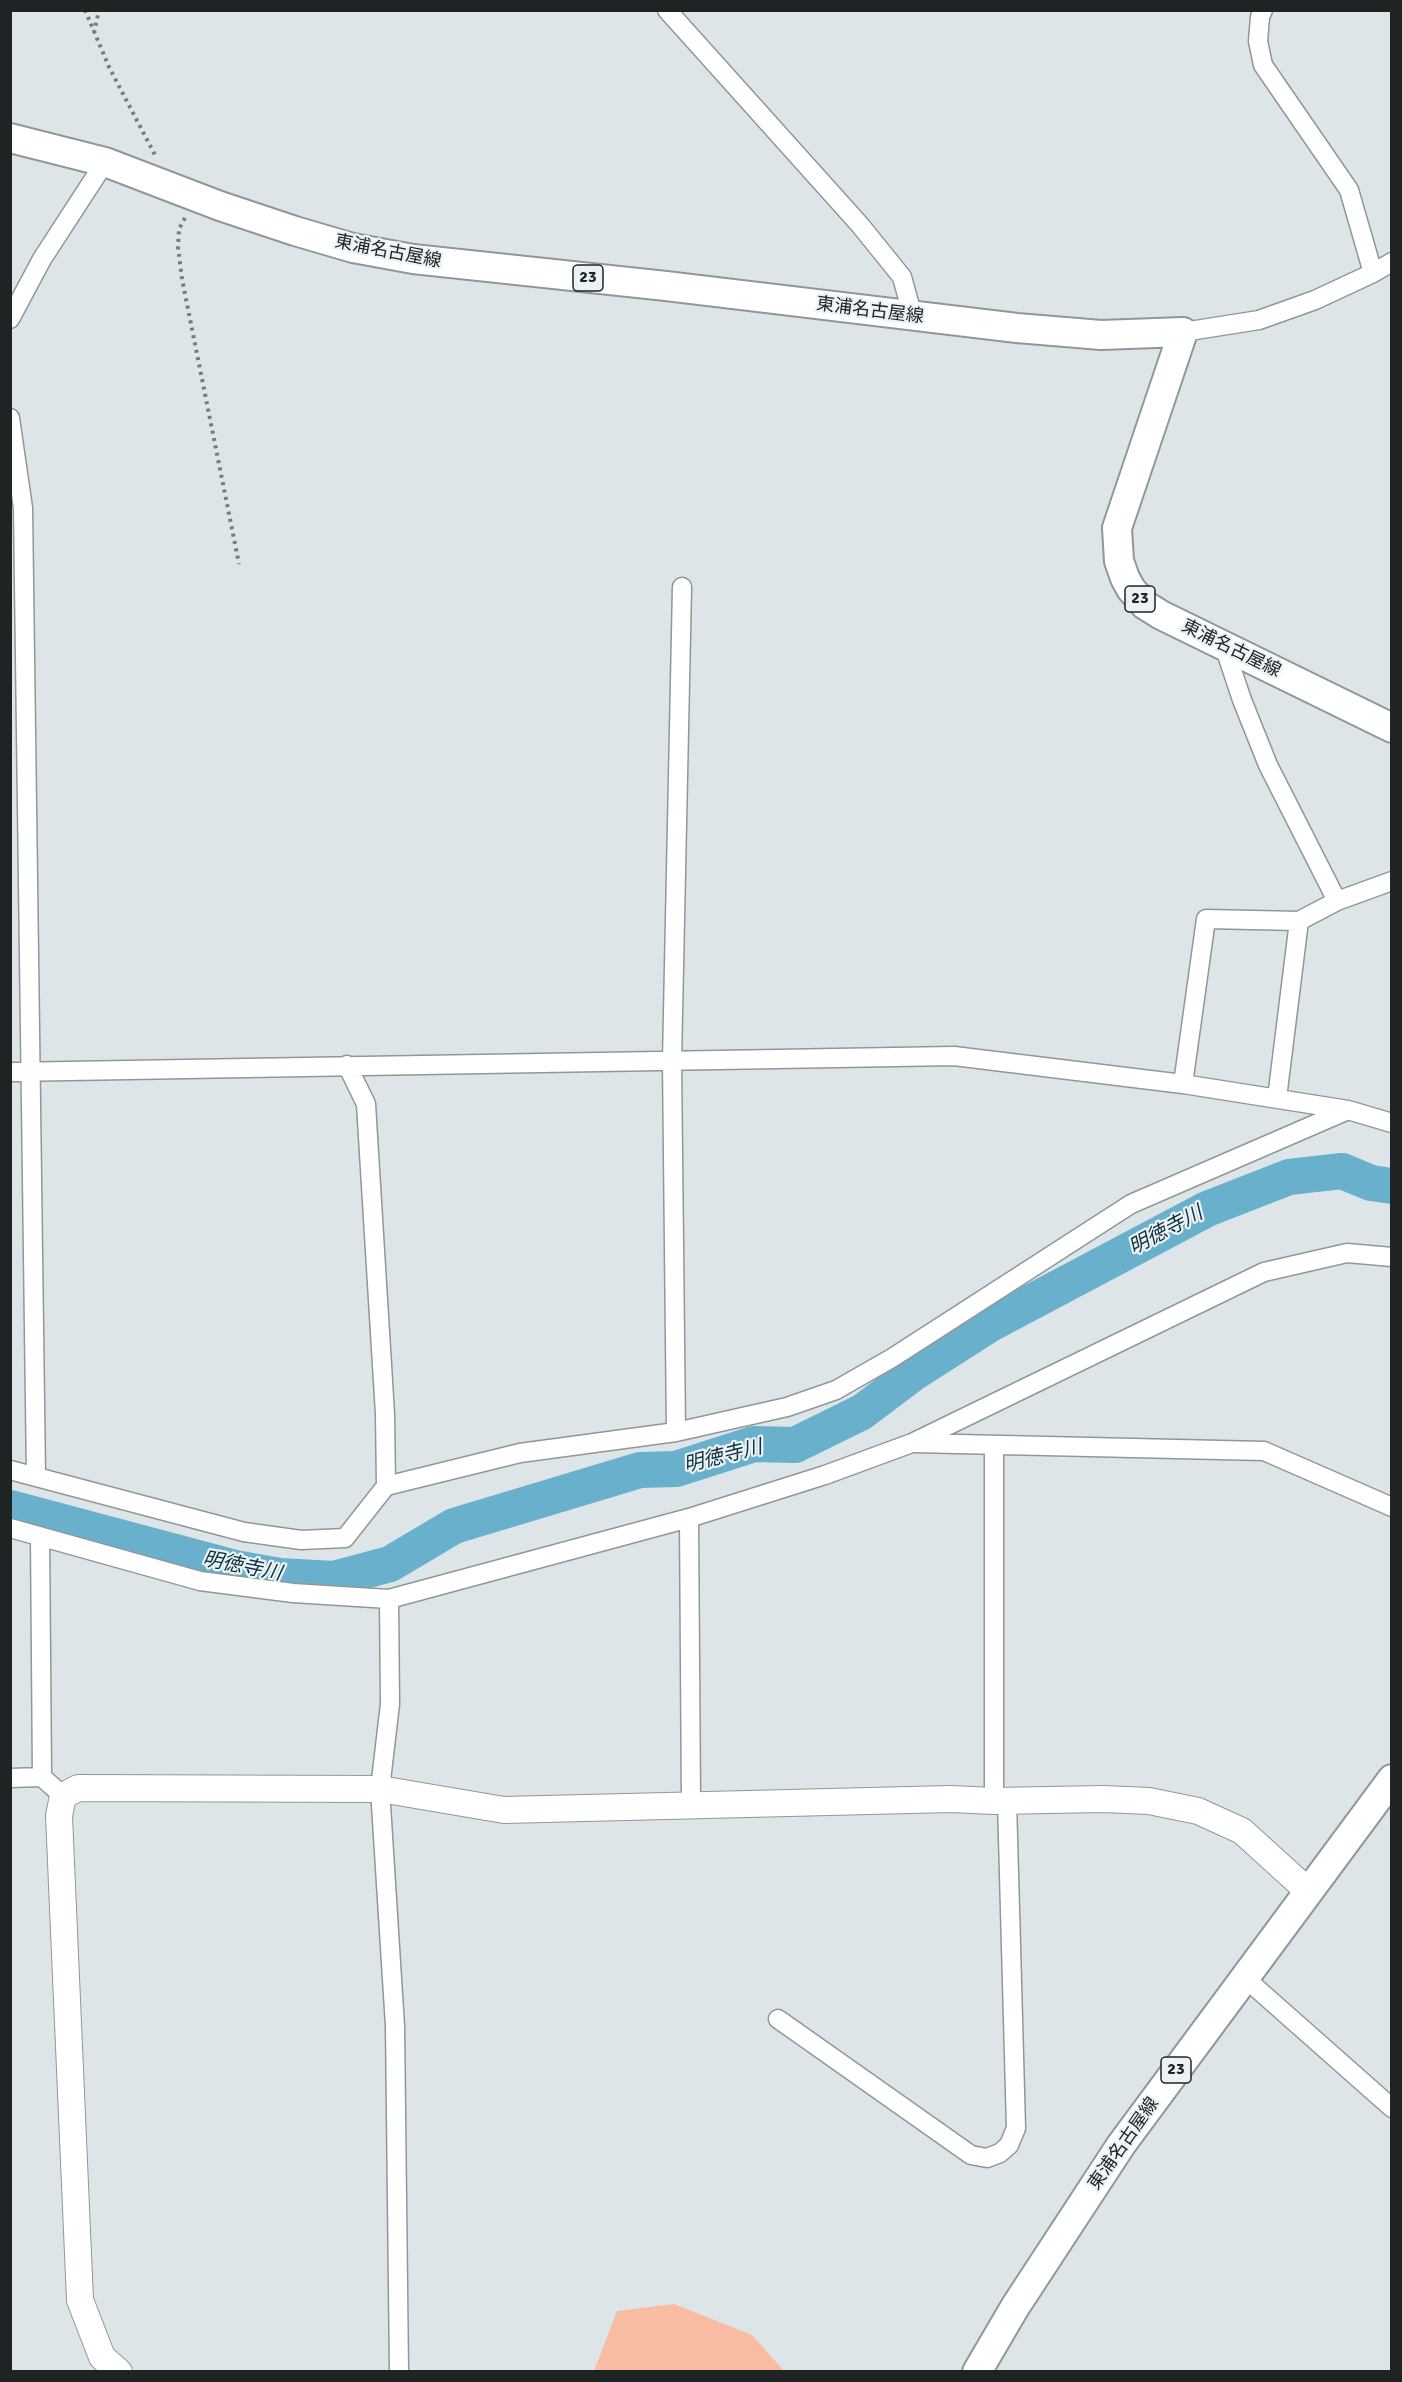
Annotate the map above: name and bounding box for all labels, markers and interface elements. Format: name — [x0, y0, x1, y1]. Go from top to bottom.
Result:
street label: 東浦名古屋線 — [333, 231, 443, 273]
road number: 23 — [573, 265, 603, 291]
street label: 東浦名古屋線 — [815, 294, 925, 328]
road number: 23 — [1125, 586, 1155, 612]
street label: 東浦名古屋線 — [1178, 616, 1284, 682]
water label: 明徳寺川 — [1125, 1202, 1207, 1260]
water label: 明徳寺川 — [681, 1436, 765, 1478]
water label: 明徳寺川 — [200, 1548, 284, 1586]
road number: 23 — [1161, 2057, 1191, 2083]
street label: 東浦名古屋線 — [1084, 2094, 1164, 2194]

